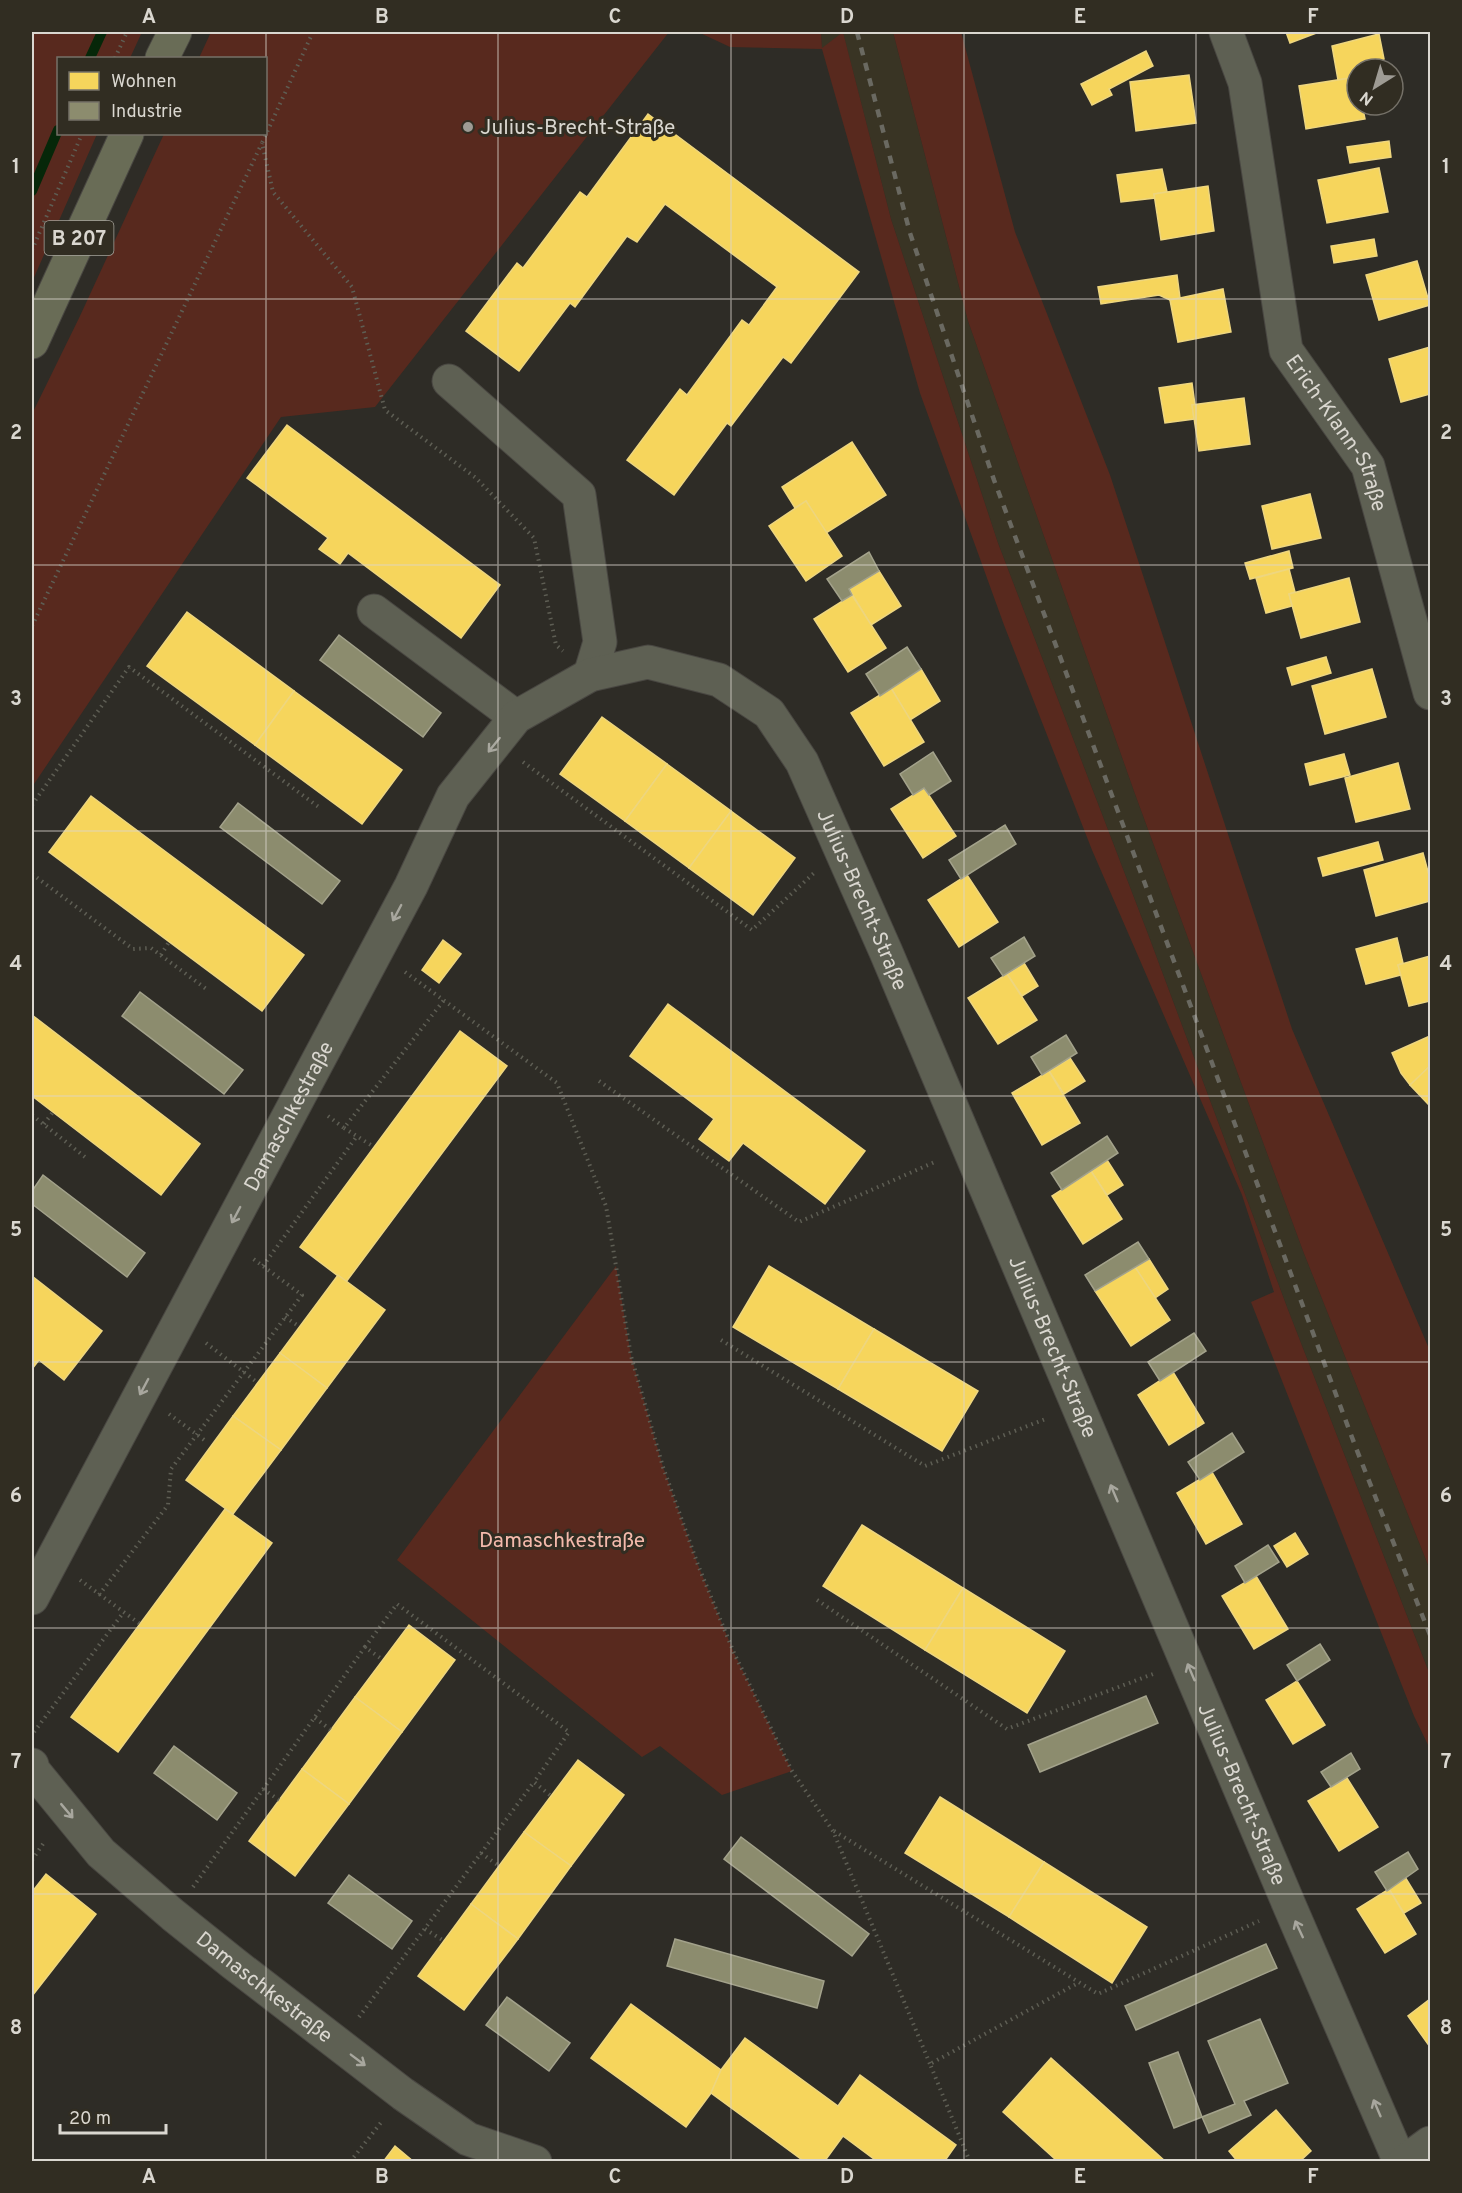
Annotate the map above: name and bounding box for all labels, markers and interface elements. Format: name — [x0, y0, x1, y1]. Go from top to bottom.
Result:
text: A — [142, 5, 156, 31]
text: B — [375, 5, 389, 31]
text: C — [609, 5, 621, 31]
text: D — [840, 5, 854, 31]
text: E — [1074, 5, 1086, 31]
text: F — [1307, 5, 1319, 31]
legend — [57, 57, 267, 135]
north arrow — [1345, 57, 1405, 117]
text: Wohnen — [111, 71, 177, 94]
text: N — [1357, 86, 1378, 109]
text: Industrie — [111, 101, 182, 124]
place label: Julius-Brecht-Straße — [480, 115, 675, 142]
marker: Julius-Brecht-Straße — [461, 120, 475, 134]
text: 1 — [12, 155, 20, 181]
text: 1 — [1442, 155, 1450, 181]
road number: B 207 — [44, 221, 113, 255]
street label: Erich-Klann-Straße — [1279, 350, 1392, 515]
text: 2 — [10, 421, 22, 447]
text: 2 — [1440, 421, 1452, 447]
text: 3 — [10, 687, 22, 713]
text: 3 — [1440, 687, 1452, 713]
one-way arrow — [487, 737, 500, 753]
street label: Julius-Brecht-Straße — [810, 805, 913, 995]
one-way arrow — [391, 904, 403, 921]
text: 4 — [10, 952, 22, 978]
text: 4 — [1440, 952, 1452, 978]
street label: Damaschkestraße — [239, 1037, 341, 1196]
one-way arrow — [230, 1205, 241, 1223]
text: 5 — [10, 1218, 22, 1244]
text: 5 — [1440, 1218, 1452, 1244]
street label: Julius-Brecht-Straße — [1001, 1252, 1102, 1443]
one-way arrow — [138, 1377, 149, 1395]
text: 6 — [10, 1484, 22, 1510]
one-way arrow — [1108, 1484, 1119, 1502]
text: 6 — [1440, 1484, 1452, 1510]
park label: Damaschkestraße — [479, 1528, 645, 1555]
one-way arrow — [1185, 1663, 1196, 1682]
street label: Julius-Brecht-Straße — [1190, 1700, 1291, 1890]
text: 7 — [11, 1750, 21, 1776]
text: 7 — [1441, 1750, 1451, 1776]
one-way arrow — [60, 1803, 73, 1819]
one-way arrow — [1293, 1920, 1305, 1938]
street label: Damaschkestraße — [190, 1927, 338, 2050]
text: 8 — [10, 2016, 22, 2042]
text: 8 — [1440, 2016, 1452, 2042]
one-way arrow — [350, 2053, 366, 2066]
scale bar — [60, 2097, 166, 2135]
one-way arrow — [1371, 2099, 1382, 2117]
text: 20 m — [69, 2108, 111, 2131]
text: A — [142, 2165, 156, 2191]
text: B — [375, 2165, 389, 2191]
text: C — [609, 2165, 621, 2191]
text: D — [840, 2165, 854, 2191]
text: E — [1074, 2165, 1086, 2191]
text: F — [1307, 2165, 1319, 2191]

